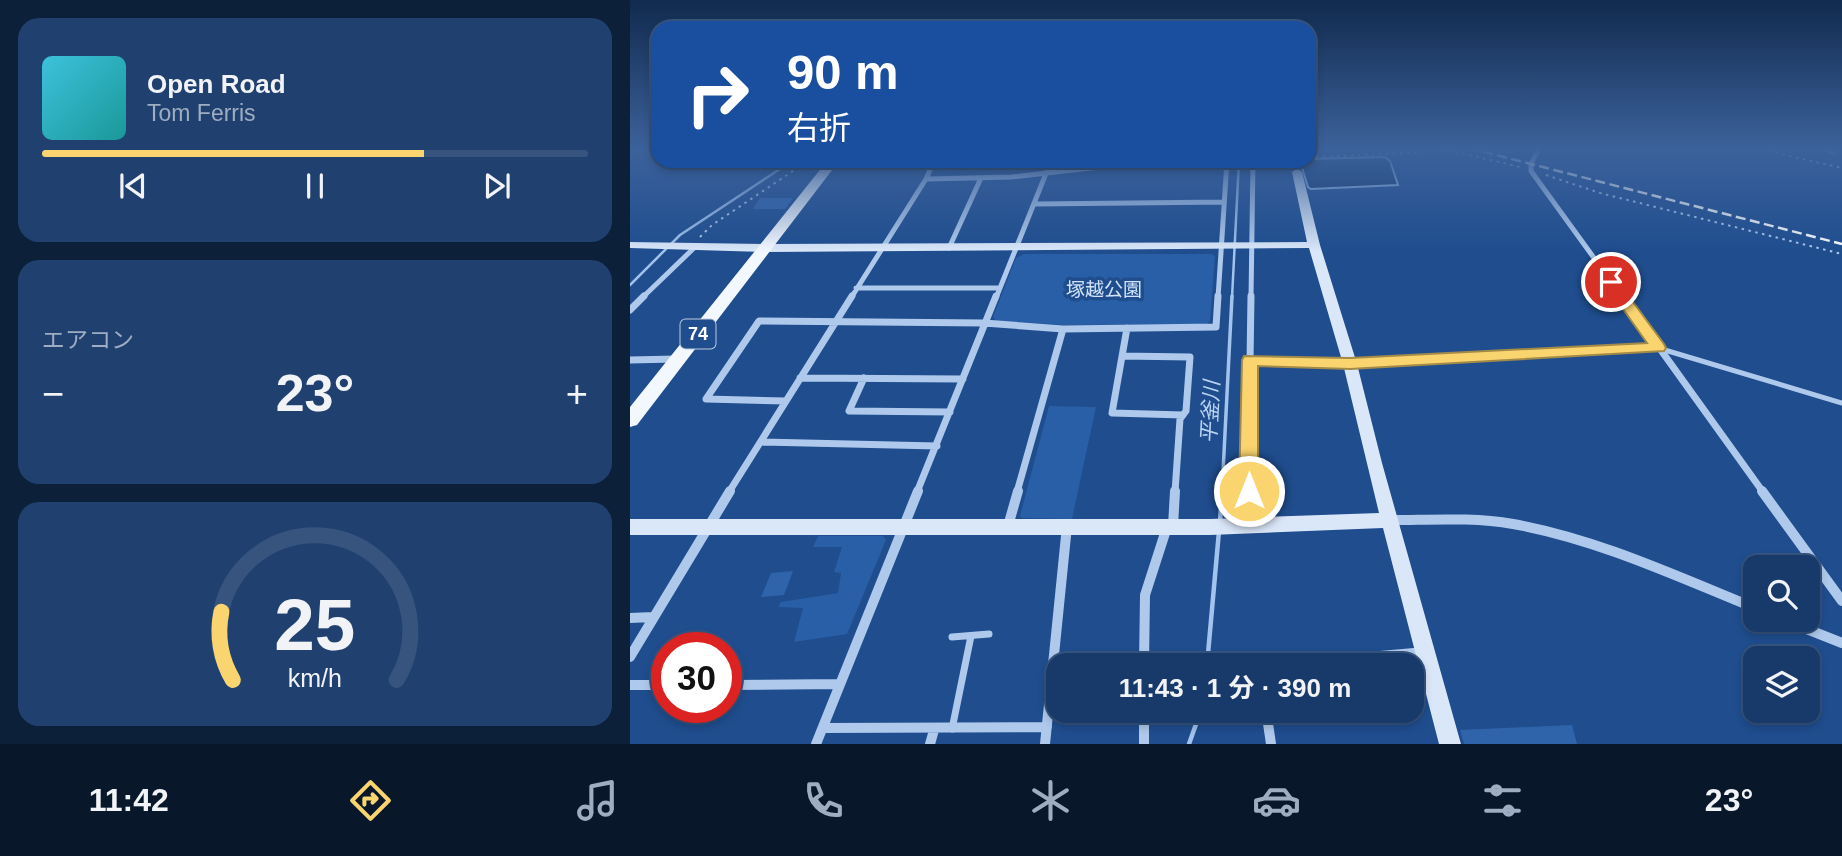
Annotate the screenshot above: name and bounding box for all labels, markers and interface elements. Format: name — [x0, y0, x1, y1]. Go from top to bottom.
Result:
text: 90 m — [787, 45, 899, 99]
icon: right — [672, 49, 763, 140]
text: Open Road — [147, 69, 286, 99]
text: Tom Ferris — [147, 100, 256, 126]
text: 右折 — [787, 110, 851, 146]
icon: previous — [114, 167, 152, 205]
icon: pause — [296, 167, 334, 205]
icon: next — [478, 167, 516, 205]
pin — [1581, 252, 1641, 312]
icon: arrive — [1592, 263, 1630, 301]
park label: 塚越公園 — [1066, 279, 1142, 300]
road number: 74 — [680, 320, 716, 348]
text: エアコン — [42, 327, 134, 353]
text: 23° — [276, 364, 354, 422]
text: − — [42, 373, 64, 415]
text: + — [566, 373, 588, 415]
water label: 平釜川 — [1197, 378, 1223, 444]
position arrow — [1212, 454, 1286, 528]
map controls — [1743, 555, 1820, 723]
button: search — [1743, 555, 1820, 632]
text: 25 — [275, 584, 355, 665]
speed limit sign: 30 — [651, 632, 742, 723]
button: layers — [1743, 646, 1820, 723]
text: km/h — [288, 664, 342, 692]
text: 11:43 · 1 分 · 390 m — [1119, 673, 1351, 703]
icon: directions — [346, 776, 395, 825]
icon: music — [573, 776, 622, 825]
icon: phone — [799, 776, 848, 825]
icon: climate — [1026, 776, 1075, 825]
icon: car — [1252, 776, 1301, 825]
icon: filters — [1478, 776, 1527, 825]
text: 11:42 — [89, 782, 169, 818]
text: 23° — [1705, 782, 1753, 818]

